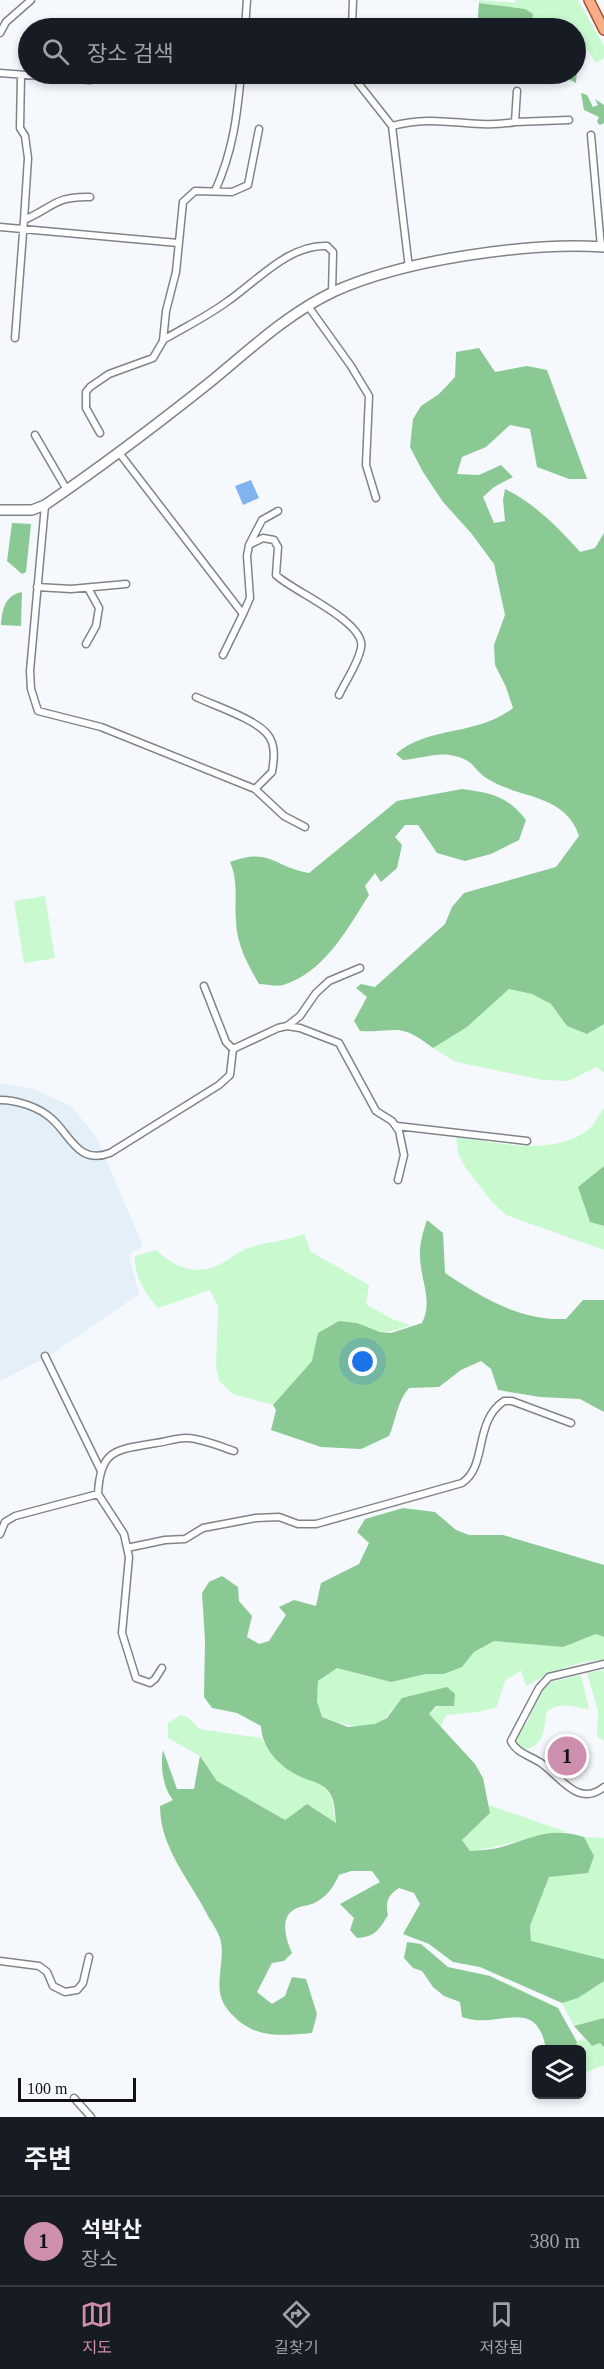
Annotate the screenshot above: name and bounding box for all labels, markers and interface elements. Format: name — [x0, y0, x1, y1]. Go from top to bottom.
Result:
search box — [18, 18, 586, 84]
icon: search — [39, 35, 72, 68]
text: 장소 검색 — [87, 41, 173, 66]
your location — [348, 1347, 377, 1376]
pin: 1 — [548, 1734, 586, 1778]
map controls — [532, 2045, 586, 2099]
button: layers — [532, 2045, 586, 2099]
scale bar — [18, 2075, 136, 2102]
text: 100 m — [27, 2080, 67, 2097]
text: 주변 — [24, 2145, 72, 2174]
text: 석박산 — [81, 2217, 142, 2242]
text: 1 — [39, 2230, 49, 2252]
text: 380 m — [529, 2230, 580, 2252]
text: 장소 — [81, 2248, 118, 2270]
tab: 지도 — [80, 2298, 113, 2358]
tab: 길찾기 — [274, 2298, 318, 2358]
tab: 저장됨 — [479, 2298, 524, 2358]

